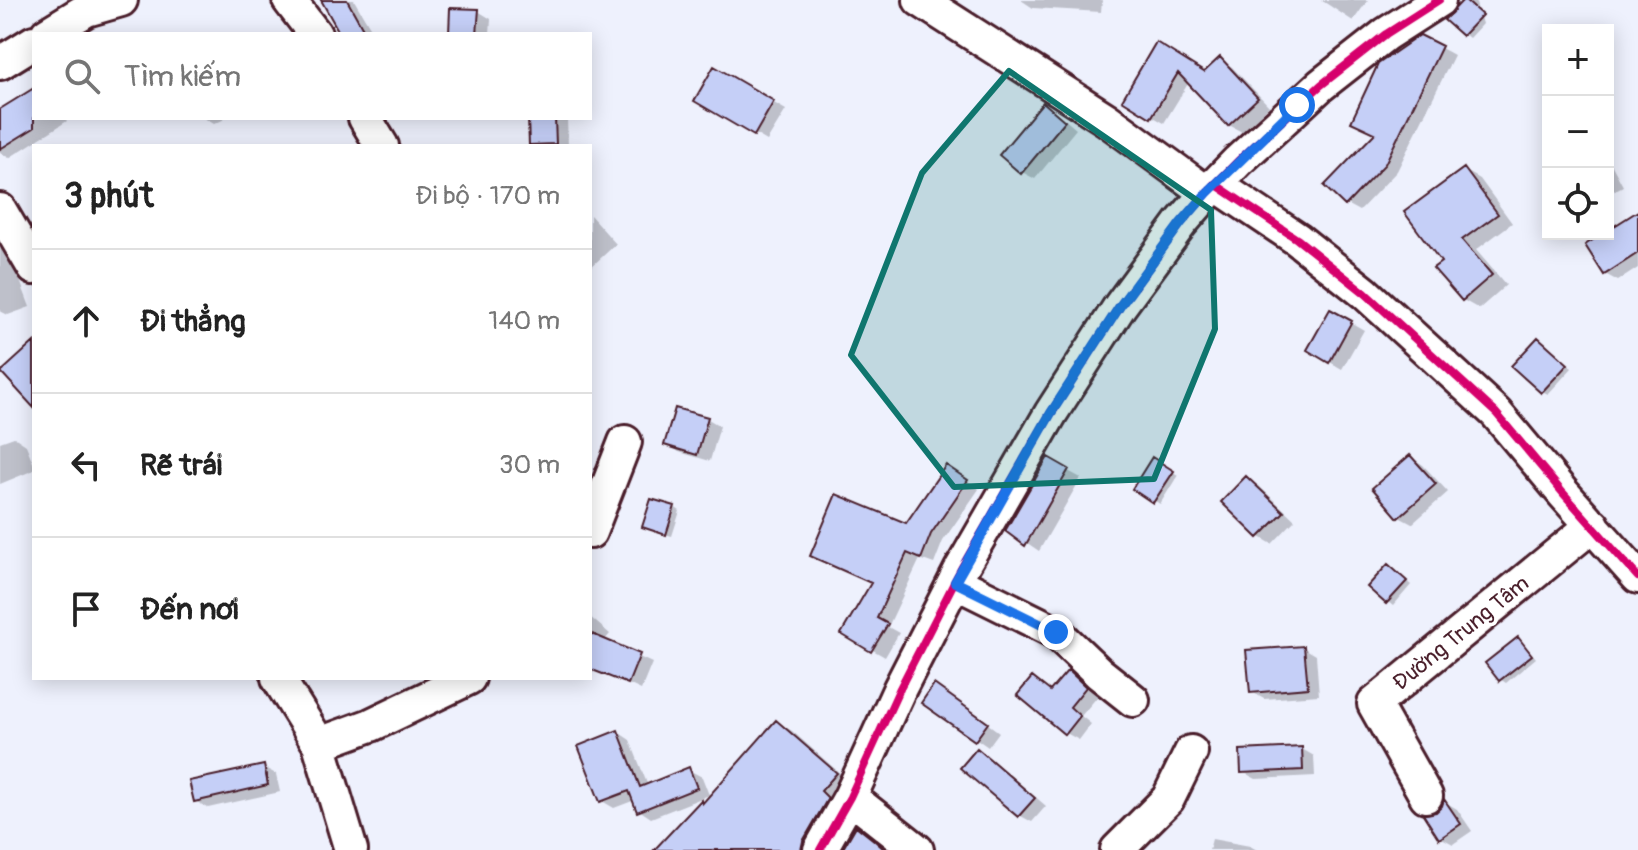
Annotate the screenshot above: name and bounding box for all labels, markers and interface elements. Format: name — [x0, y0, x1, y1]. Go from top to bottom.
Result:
map controls — [1542, 24, 1614, 240]
button: + — [1542, 24, 1614, 96]
search box — [32, 32, 592, 120]
icon: search — [60, 54, 104, 98]
text: Tìm kiếm — [124, 58, 241, 95]
route start — [1279, 87, 1315, 123]
button: − — [1542, 96, 1614, 168]
button: locate — [1542, 168, 1614, 240]
text: 3 phút — [64, 175, 154, 218]
text: Đi bộ · 170 m — [415, 180, 560, 212]
icon: ahead — [64, 299, 108, 343]
text: Đi thẳng — [140, 303, 246, 340]
text: 140 m — [488, 305, 560, 337]
icon: left — [64, 443, 108, 487]
text: Rẽ trái — [140, 447, 222, 484]
text: 30 m — [499, 449, 560, 481]
street label: Đường Trung Tâm — [1387, 569, 1535, 697]
icon: arrive — [64, 587, 108, 631]
text: Đến nơi — [140, 591, 238, 628]
route end — [1038, 614, 1074, 650]

